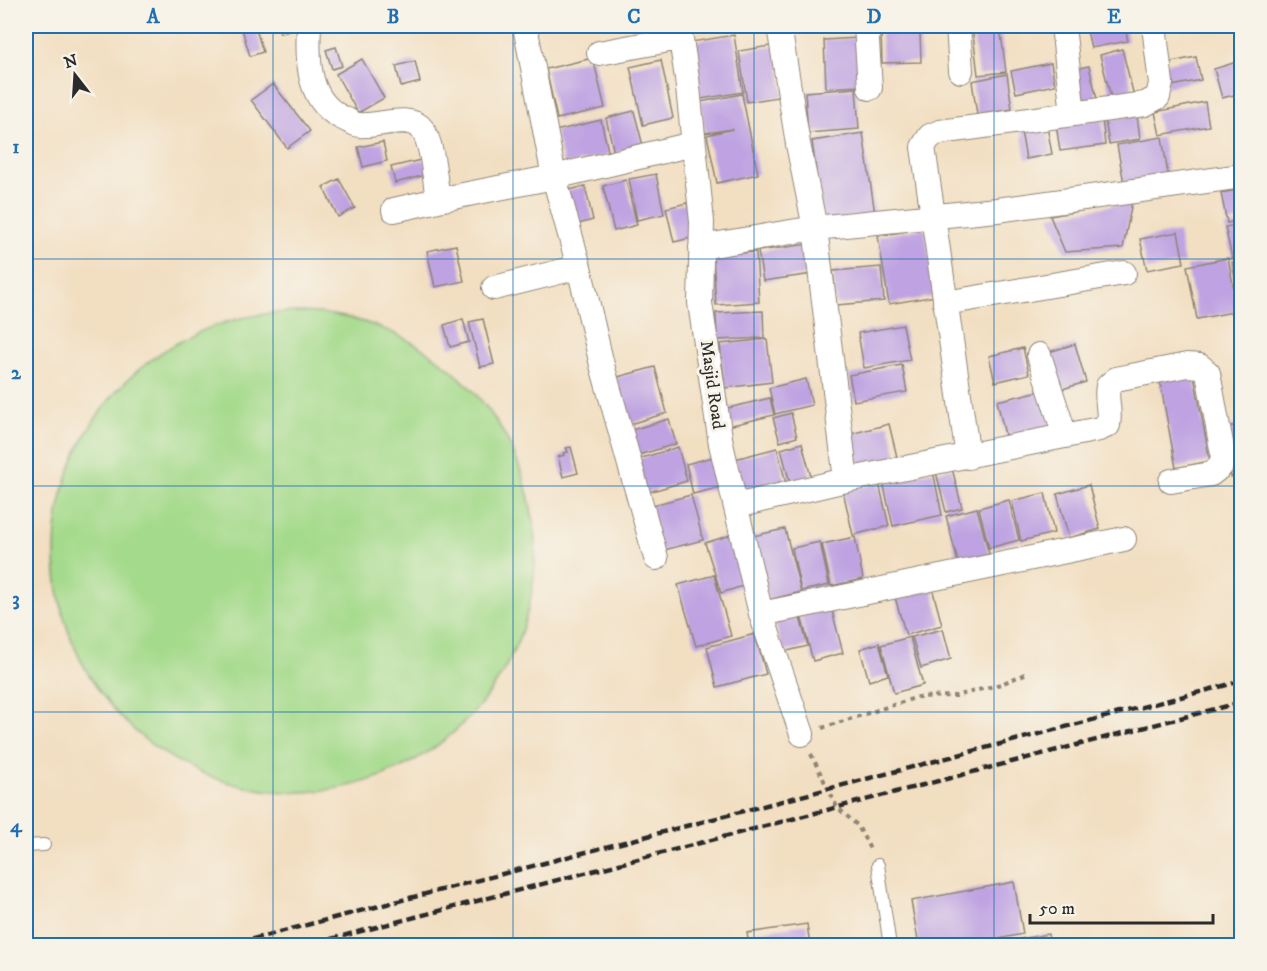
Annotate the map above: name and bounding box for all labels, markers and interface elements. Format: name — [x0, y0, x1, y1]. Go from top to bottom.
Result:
text: A — [146, 5, 161, 30]
text: B — [387, 5, 399, 30]
text: C — [627, 5, 641, 30]
text: D — [867, 5, 882, 30]
text: E — [1107, 5, 1121, 30]
north arrow — [45, 45, 105, 105]
text: N — [62, 50, 80, 73]
text: 1 — [12, 135, 20, 160]
street label: Masjid Road — [695, 339, 729, 431]
text: 2 — [11, 361, 22, 386]
text: 3 — [12, 587, 20, 612]
text: 4 — [10, 814, 23, 839]
scale bar — [1030, 887, 1213, 925]
text: 50 m — [1039, 898, 1075, 920]

